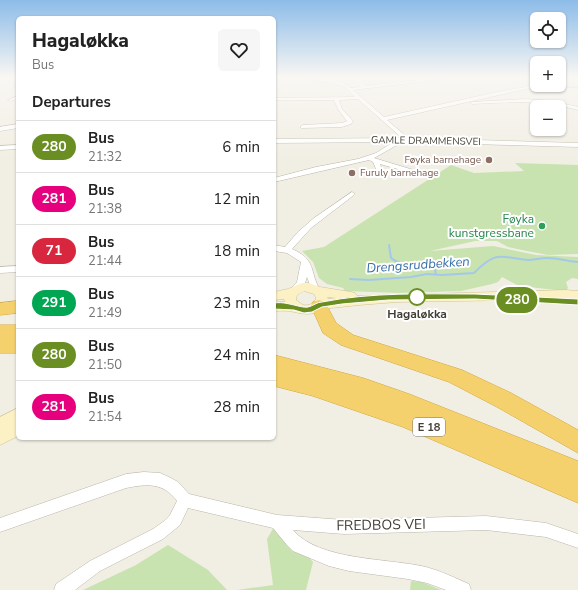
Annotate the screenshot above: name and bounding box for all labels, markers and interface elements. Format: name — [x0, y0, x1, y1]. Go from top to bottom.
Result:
map controls — [530, 12, 566, 136]
button: locate — [530, 12, 566, 48]
text: Hagaløkka — [32, 28, 129, 54]
button: heart — [218, 29, 260, 71]
text: Bus — [32, 56, 54, 74]
button: + — [530, 56, 566, 92]
text: Departures — [32, 92, 111, 112]
button: − — [530, 100, 566, 136]
text: Bus — [88, 128, 114, 148]
street label: GAMLE DRAMMENSVEI — [371, 133, 481, 149]
text: 280 — [41, 137, 67, 156]
text: 6 min — [222, 137, 260, 157]
text: 21:32 — [88, 148, 122, 166]
place label: Føyka barnehage — [404, 153, 481, 167]
marker: Føyka barnehage — [484, 155, 494, 165]
place label: Furuly barnehage — [360, 166, 439, 180]
marker: Furuly barnehage — [347, 168, 357, 178]
text: Bus — [88, 180, 114, 200]
text: 281 — [41, 189, 67, 208]
text: 12 min — [213, 189, 260, 209]
text: 21:38 — [88, 200, 122, 218]
place label: Føyka kunstgressbane — [449, 211, 534, 241]
marker: Føyka kunstgressbane — [537, 221, 547, 231]
text: Bus — [88, 232, 114, 252]
text: 71 — [46, 241, 62, 260]
text: 18 min — [213, 241, 260, 261]
text: 21:44 — [88, 252, 122, 270]
water label: Drengsrudbekken — [366, 252, 470, 278]
text: Bus — [88, 284, 114, 304]
line badge: 280 — [494, 287, 540, 313]
marker: Hagaløkka — [408, 288, 426, 306]
text: 280 — [504, 290, 530, 309]
text: 291 — [41, 293, 67, 312]
text: 23 min — [213, 293, 260, 313]
text: 21:49 — [88, 304, 122, 322]
place label: Hagaløkka — [387, 306, 447, 322]
text: Bus — [88, 336, 114, 356]
text: 280 — [41, 345, 67, 364]
text: 24 min — [213, 345, 260, 365]
text: 21:50 — [88, 356, 122, 374]
text: Bus — [88, 388, 114, 408]
text: 281 — [41, 397, 67, 416]
text: 28 min — [213, 397, 260, 417]
text: 21:54 — [88, 408, 122, 426]
road number: E 18 — [413, 418, 445, 436]
street label: FREDBOS VEI — [336, 515, 426, 535]

